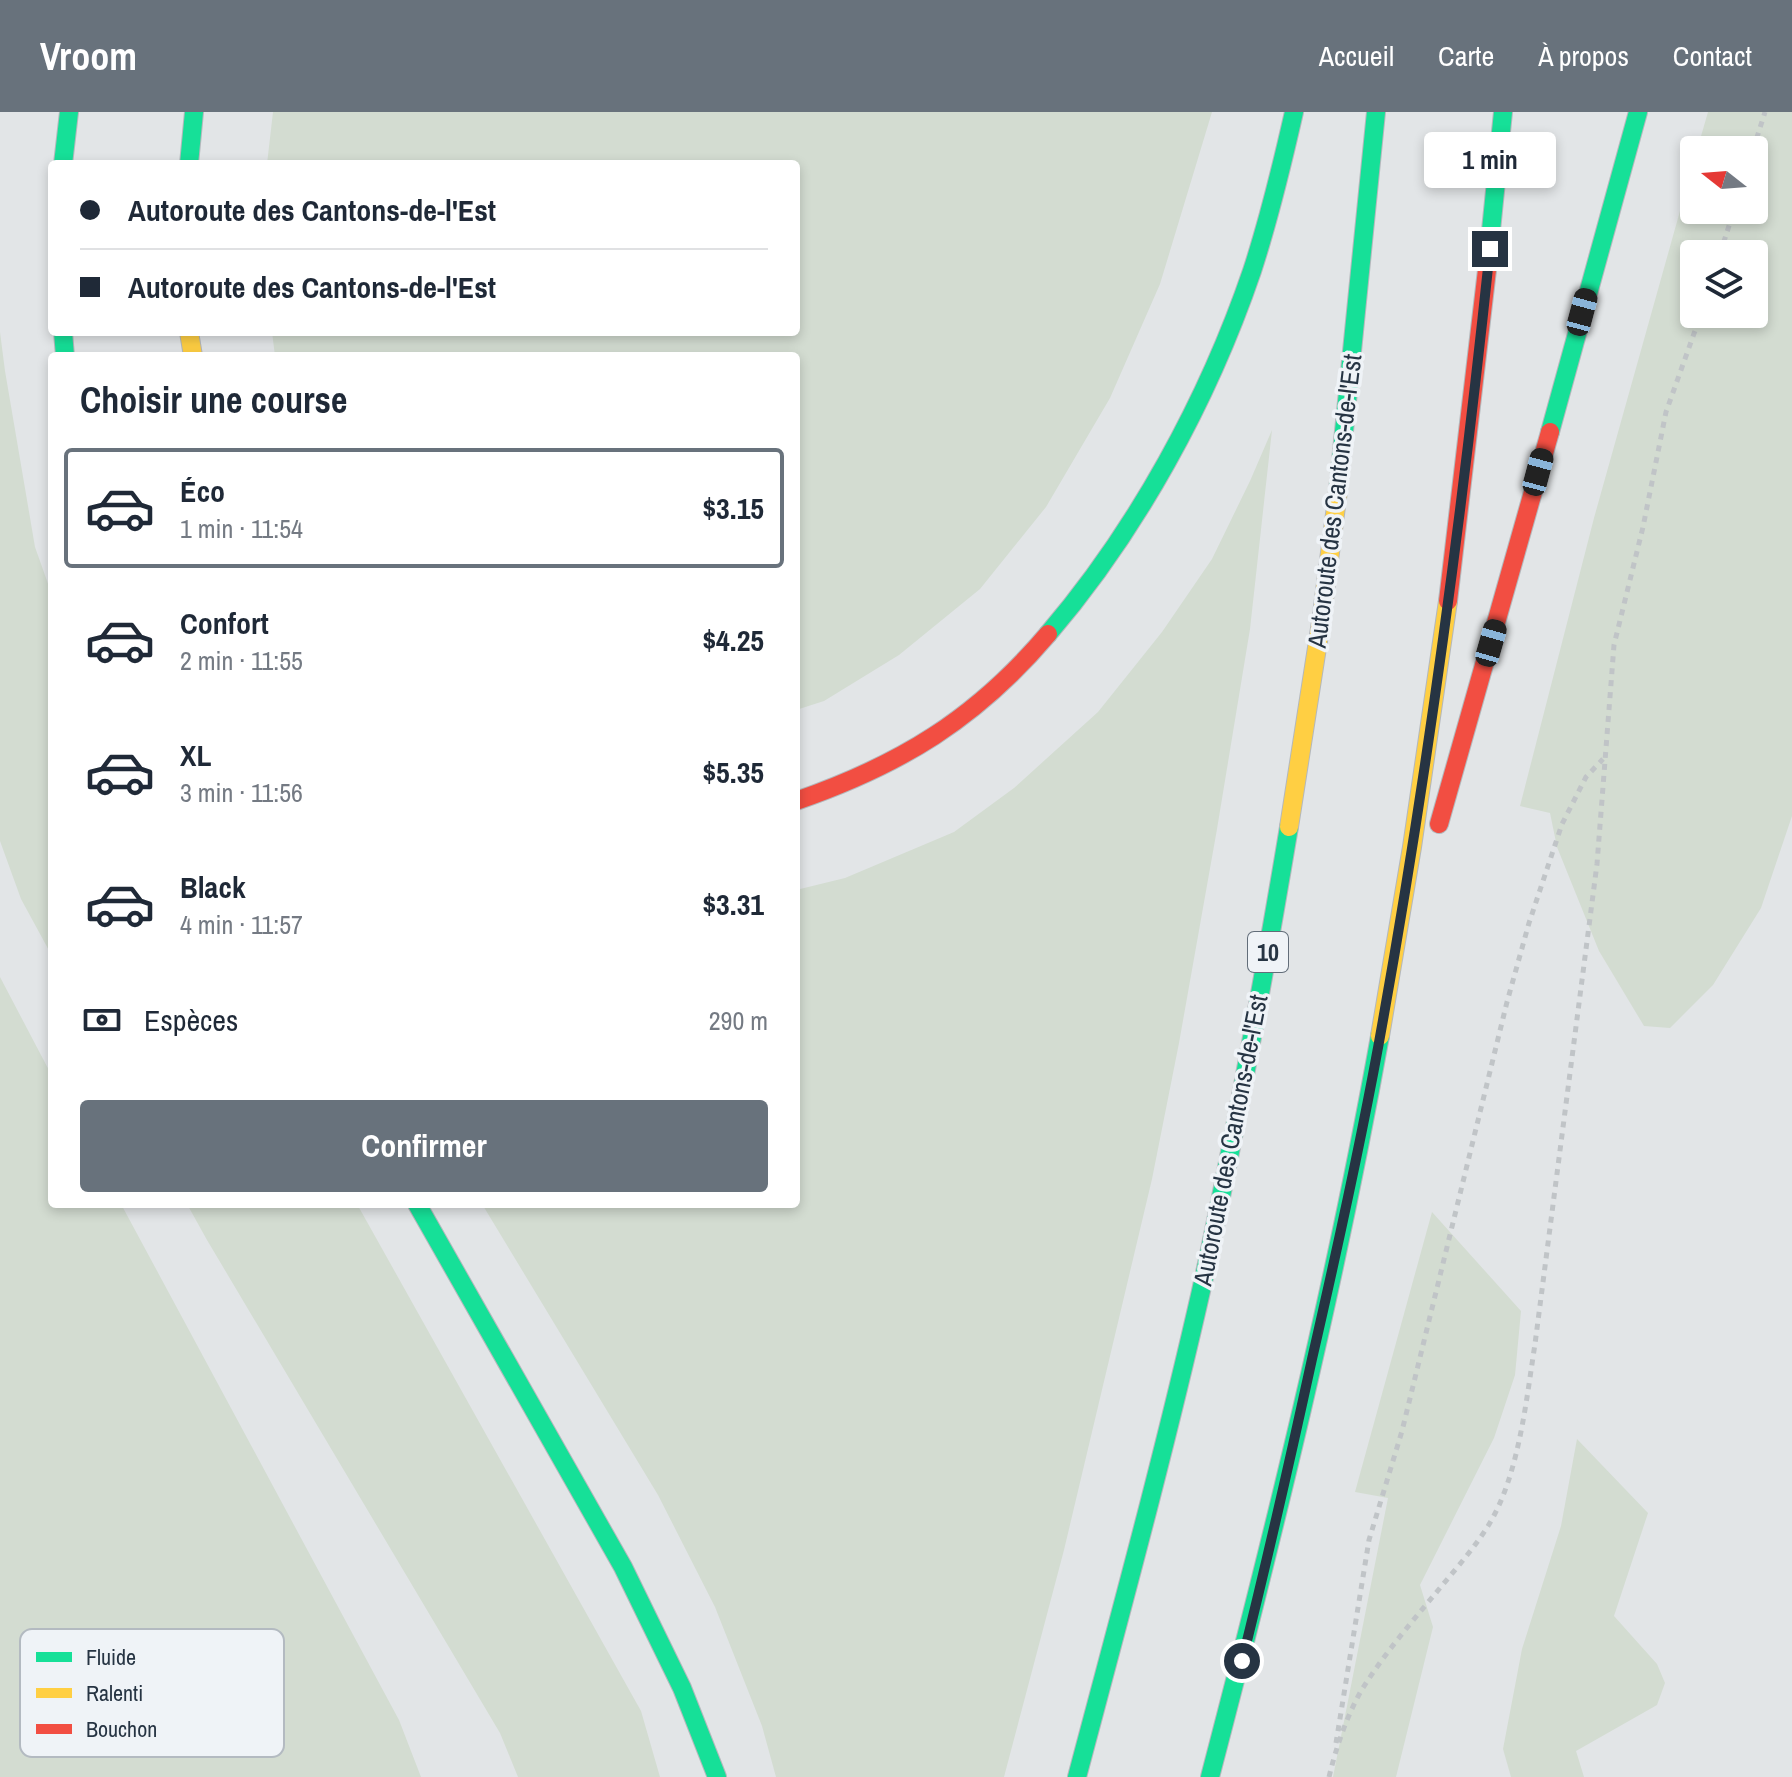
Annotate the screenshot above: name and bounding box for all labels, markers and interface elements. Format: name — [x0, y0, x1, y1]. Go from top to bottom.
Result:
text: Vroom — [40, 31, 137, 82]
text: Accueil — [1319, 37, 1394, 75]
text: Carte — [1438, 37, 1494, 75]
text: À propos — [1538, 37, 1629, 75]
text: Contact — [1673, 37, 1752, 75]
callout: 1 min — [1424, 133, 1556, 189]
north arrow — [1680, 136, 1768, 224]
map controls — [1680, 136, 1768, 328]
text: 1 min — [1462, 142, 1518, 177]
text: Autoroute des Cantons-de-l'Est — [128, 190, 496, 230]
route end — [1472, 231, 1508, 267]
button: layers — [1680, 240, 1768, 328]
text: Autoroute des Cantons-de-l'Est — [128, 267, 496, 307]
car — [1564, 286, 1600, 338]
street label: Autoroute des Cantons-de-l'Est — [1298, 352, 1369, 651]
text: Choisir une course — [80, 376, 347, 424]
car — [1520, 446, 1556, 498]
text: Éco — [180, 471, 225, 511]
icon: car — [84, 472, 156, 544]
text: $3.15 — [702, 488, 764, 528]
text: 1 min · 11:54 — [180, 511, 303, 546]
text: Confort — [180, 603, 269, 643]
icon: car — [84, 604, 156, 676]
car — [1473, 617, 1509, 669]
text: $4.25 — [702, 620, 764, 660]
text: 2 min · 11:55 — [180, 643, 303, 678]
text: XL — [180, 735, 211, 775]
icon: car — [84, 736, 156, 808]
text: $5.35 — [702, 752, 764, 792]
text: 3 min · 11:56 — [180, 775, 303, 810]
text: Black — [180, 867, 246, 907]
icon: car — [84, 868, 156, 940]
text: $3.31 — [702, 884, 764, 924]
text: 4 min · 11:57 — [180, 907, 303, 942]
road number: 10 — [1248, 932, 1288, 972]
street label: Autoroute des Cantons-de-l'Est — [1184, 991, 1275, 1289]
icon: cash — [80, 998, 124, 1042]
text: Espèces — [144, 1000, 238, 1040]
text: 290 m — [709, 1003, 768, 1038]
button: Confirmer — [80, 1100, 768, 1192]
legend — [20, 1629, 284, 1757]
text: Fluide — [86, 1642, 136, 1672]
route start — [1224, 1643, 1260, 1679]
text: Ralenti — [86, 1678, 143, 1708]
text: Bouchon — [86, 1714, 157, 1744]

